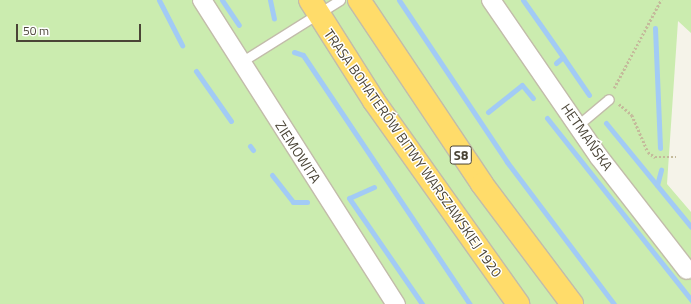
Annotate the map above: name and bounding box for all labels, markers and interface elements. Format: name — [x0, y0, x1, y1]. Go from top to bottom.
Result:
scale bar — [18, 16, 143, 42]
text: 50 m — [23, 21, 49, 40]
street label: TRASA BOHATERÓW BITWY WARSZAWSKIEJ 1920 — [320, 26, 506, 280]
street label: HETMAŃSKA — [558, 100, 616, 174]
street label: ZIEMOWITA — [272, 118, 324, 186]
road number: S8 — [449, 144, 473, 166]

